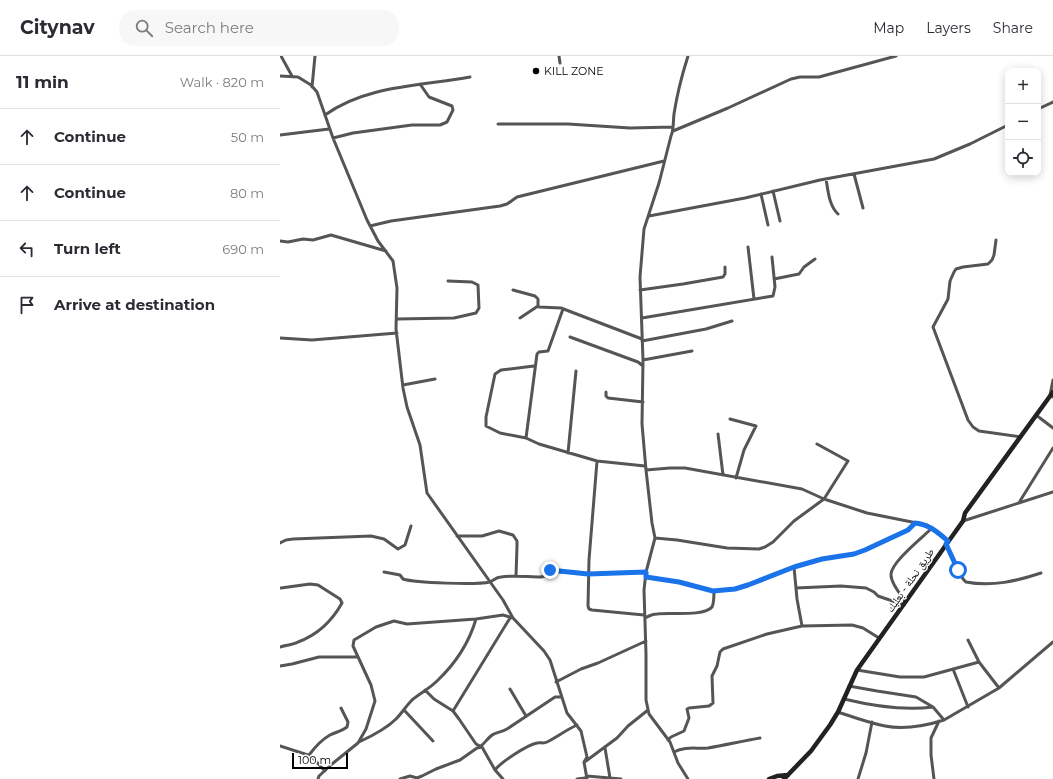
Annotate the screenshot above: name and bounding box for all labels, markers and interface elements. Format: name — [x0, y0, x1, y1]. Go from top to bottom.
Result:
search box — [119, 10, 399, 46]
text: Citynav — [20, 16, 95, 39]
icon: search — [133, 17, 155, 39]
text: Search here — [165, 18, 254, 37]
text: Map — [873, 19, 904, 37]
text: Layers — [926, 19, 971, 37]
text: Share — [993, 19, 1033, 37]
place label: KILL ZONE — [544, 64, 604, 78]
marker: KILL ZONE — [531, 66, 541, 76]
map controls — [1005, 68, 1041, 176]
button: + — [1005, 68, 1041, 104]
text: 11 min — [16, 72, 69, 92]
text: Walk · 820 m — [180, 74, 264, 90]
button: − — [1005, 104, 1041, 140]
icon: ahead — [16, 126, 38, 148]
text: Continue — [54, 127, 126, 146]
text: 50 m — [231, 129, 264, 145]
button: locate — [1005, 140, 1041, 176]
icon: ahead — [16, 182, 38, 204]
text: Continue — [54, 183, 126, 202]
text: 80 m — [230, 185, 264, 201]
icon: left — [16, 238, 38, 260]
text: Turn left — [54, 239, 121, 258]
text: 690 m — [222, 241, 264, 257]
icon: arrive — [16, 294, 38, 316]
text: Arrive at destination — [54, 295, 215, 314]
street label: طريق نحلة - بعلبك — [883, 545, 937, 615]
route end — [541, 561, 559, 579]
route start — [949, 561, 967, 579]
scale bar — [292, 751, 348, 770]
text: 100 m — [298, 753, 331, 767]

